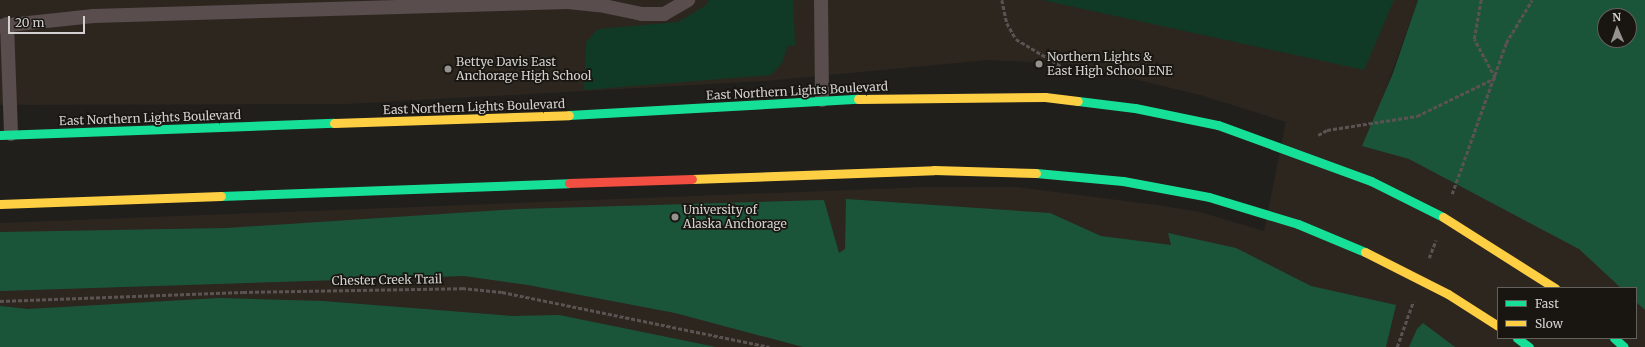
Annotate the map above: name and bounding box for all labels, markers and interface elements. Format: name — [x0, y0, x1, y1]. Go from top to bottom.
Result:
scale bar — [10, 8, 87, 34]
north arrow — [1597, 8, 1637, 48]
text: N — [1612, 10, 1621, 24]
text: 20 m — [15, 15, 44, 30]
place label: Northern Lights & East High School ENE — [1047, 50, 1173, 78]
place label: Bettye Davis East Anchorage High School — [456, 55, 591, 83]
marker: Northern Lights & East High School ENE — [1034, 59, 1044, 69]
marker: Bettye Davis East Anchorage High School — [443, 64, 453, 74]
street label: East Northern Lights Boulevard — [706, 79, 888, 103]
street label: East Northern Lights Boulevard — [383, 97, 565, 117]
street label: East Northern Lights Boulevard — [59, 108, 241, 128]
place label: University of Alaska Anchorage — [683, 203, 787, 231]
marker: University of Alaska Anchorage — [670, 212, 680, 222]
street label: Chester Creek Trail — [332, 272, 442, 288]
legend — [1497, 287, 1637, 339]
text: Fast — [1535, 296, 1559, 311]
text: Slow — [1535, 316, 1563, 331]

